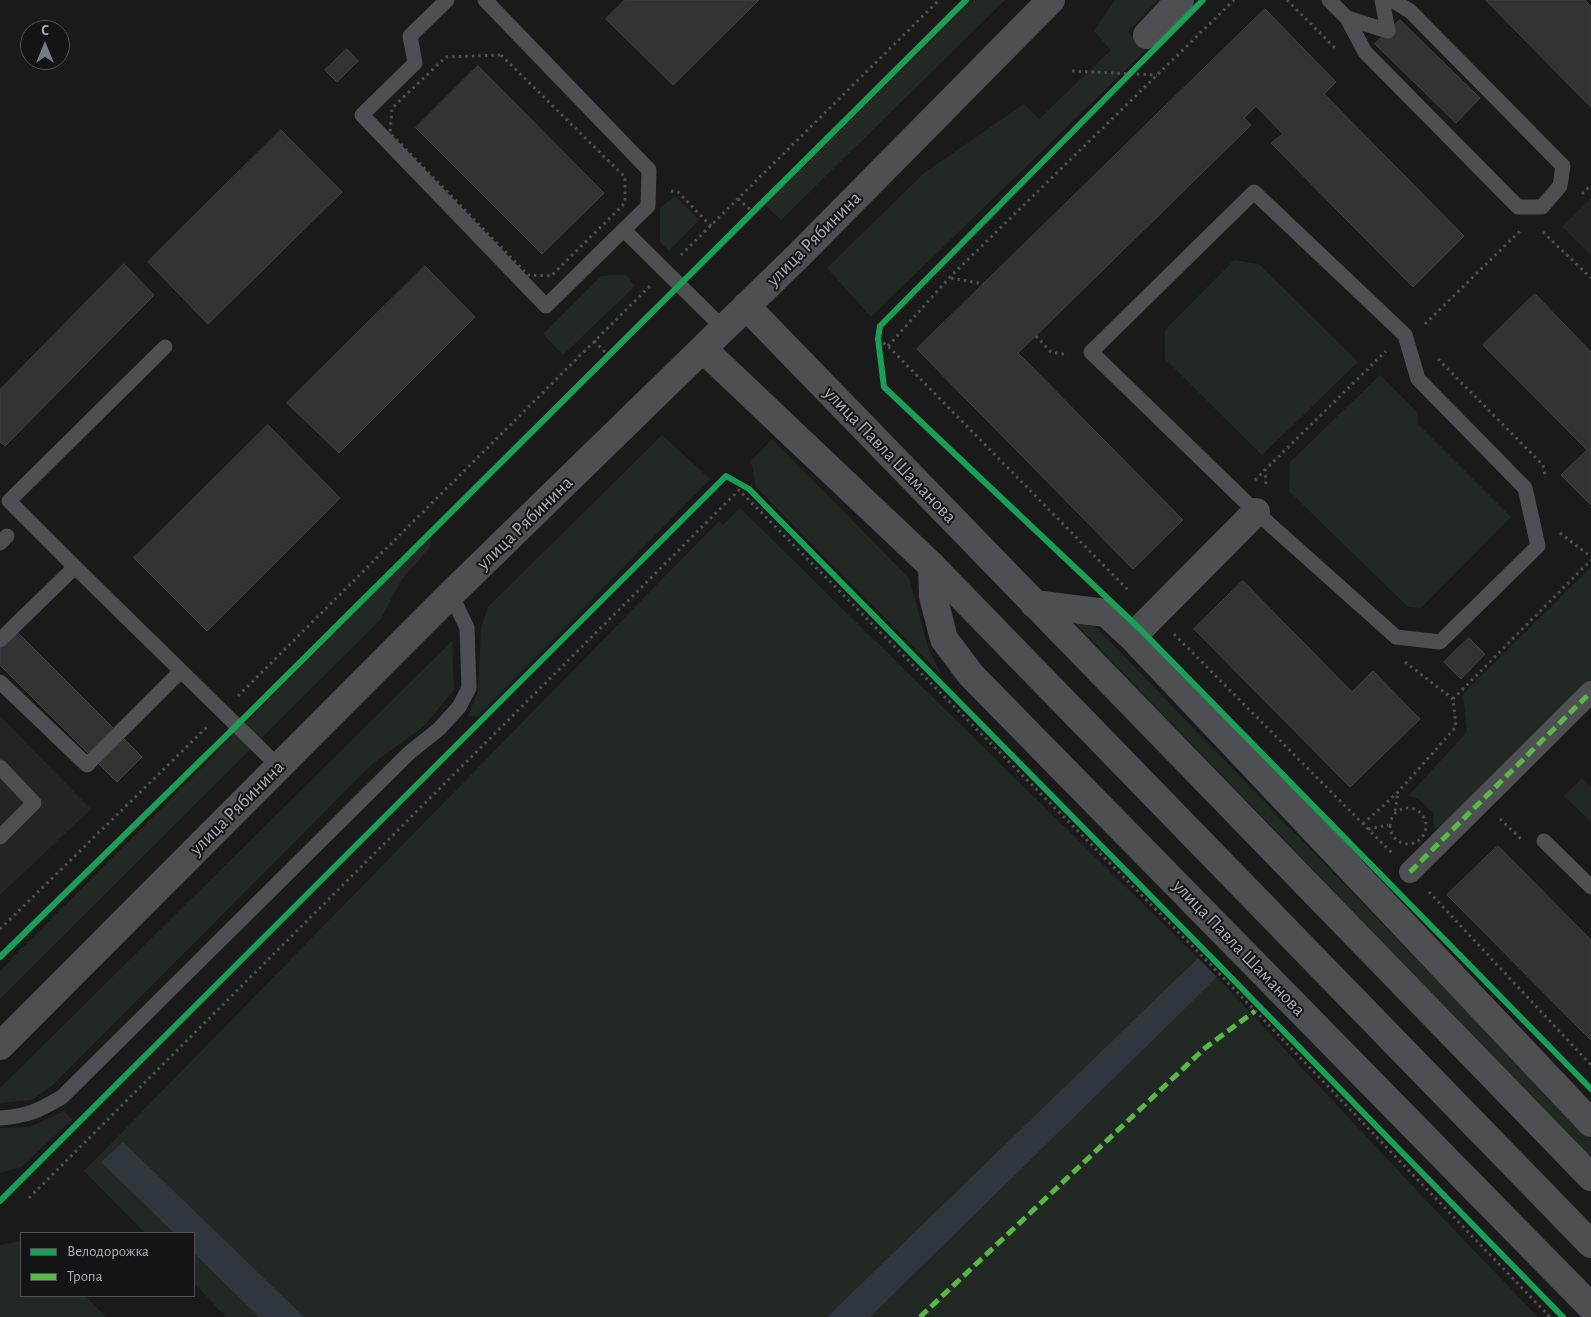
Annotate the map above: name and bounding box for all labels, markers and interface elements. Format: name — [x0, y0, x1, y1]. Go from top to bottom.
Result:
north arrow — [20, 20, 70, 70]
text: С — [41, 24, 49, 38]
street label: улица Рябинина — [762, 187, 866, 291]
street label: улица Павла Шаманова — [819, 382, 961, 528]
street label: улица Рябинина — [472, 471, 578, 575]
street label: улица Рябинина — [185, 756, 289, 860]
street label: улица Павла Шаманова — [1168, 875, 1310, 1021]
legend — [20, 1232, 195, 1297]
text: Велодорожка — [67, 1244, 149, 1259]
text: Тропа — [67, 1269, 103, 1284]

